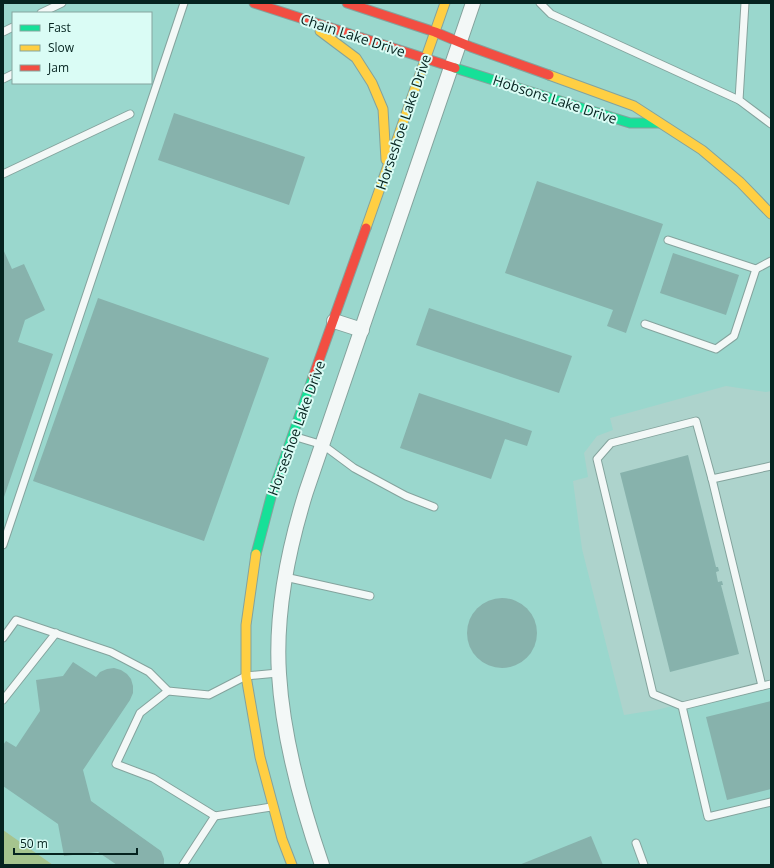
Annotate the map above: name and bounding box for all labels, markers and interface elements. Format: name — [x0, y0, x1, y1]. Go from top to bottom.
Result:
street label: Chain Lake Drive — [298, 9, 408, 61]
legend — [12, 12, 152, 84]
text: Fast — [48, 19, 71, 36]
text: Slow — [48, 39, 75, 56]
street label: Horseshoe Lake Drive — [371, 51, 435, 192]
text: Jam — [47, 59, 69, 76]
street label: Hobsons Lake Drive — [490, 70, 620, 128]
street label: Horseshoe Lake Drive — [263, 358, 329, 498]
scale bar — [14, 830, 137, 856]
text: 50 m — [20, 835, 48, 852]

